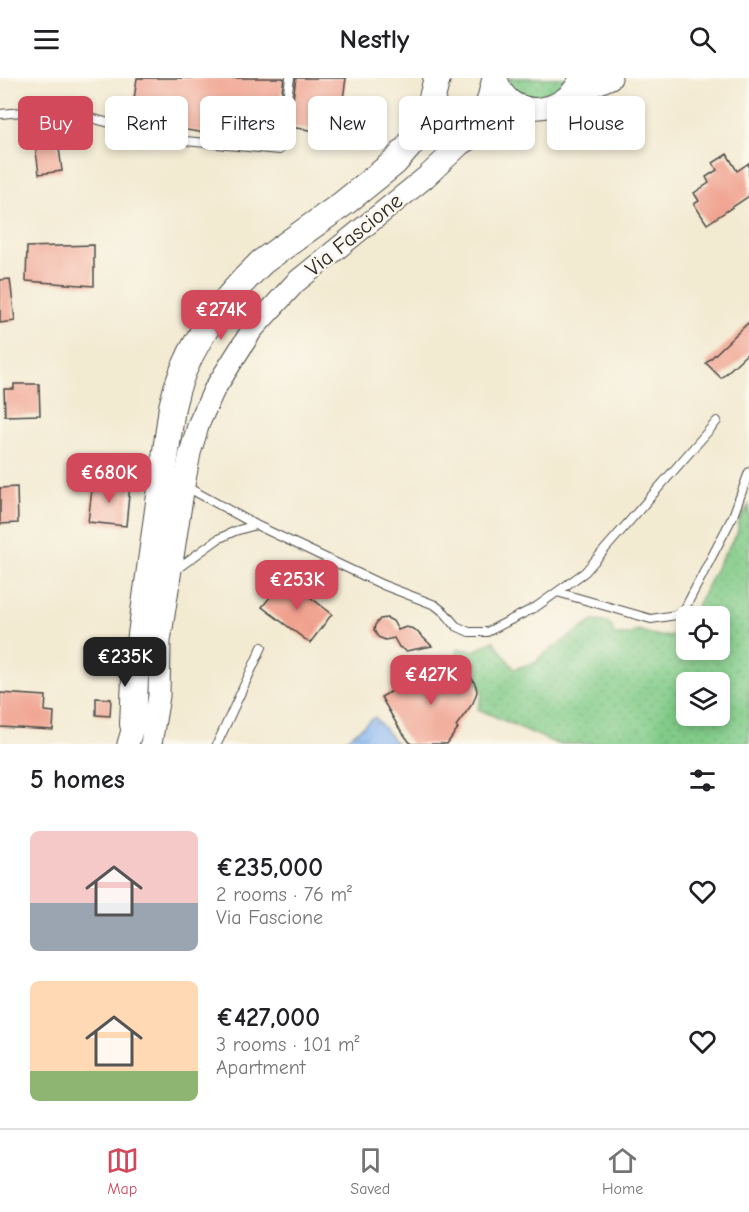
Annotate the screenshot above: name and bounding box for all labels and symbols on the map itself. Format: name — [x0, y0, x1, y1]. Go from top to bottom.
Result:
street label: Via Fascione — [300, 188, 408, 282]
pin: €274K — [179, 290, 263, 341]
pin: €680K — [67, 453, 151, 504]
pin: €253K — [255, 560, 339, 611]
pin: €235K — [83, 637, 167, 688]
pin: €427K — [389, 655, 473, 706]

